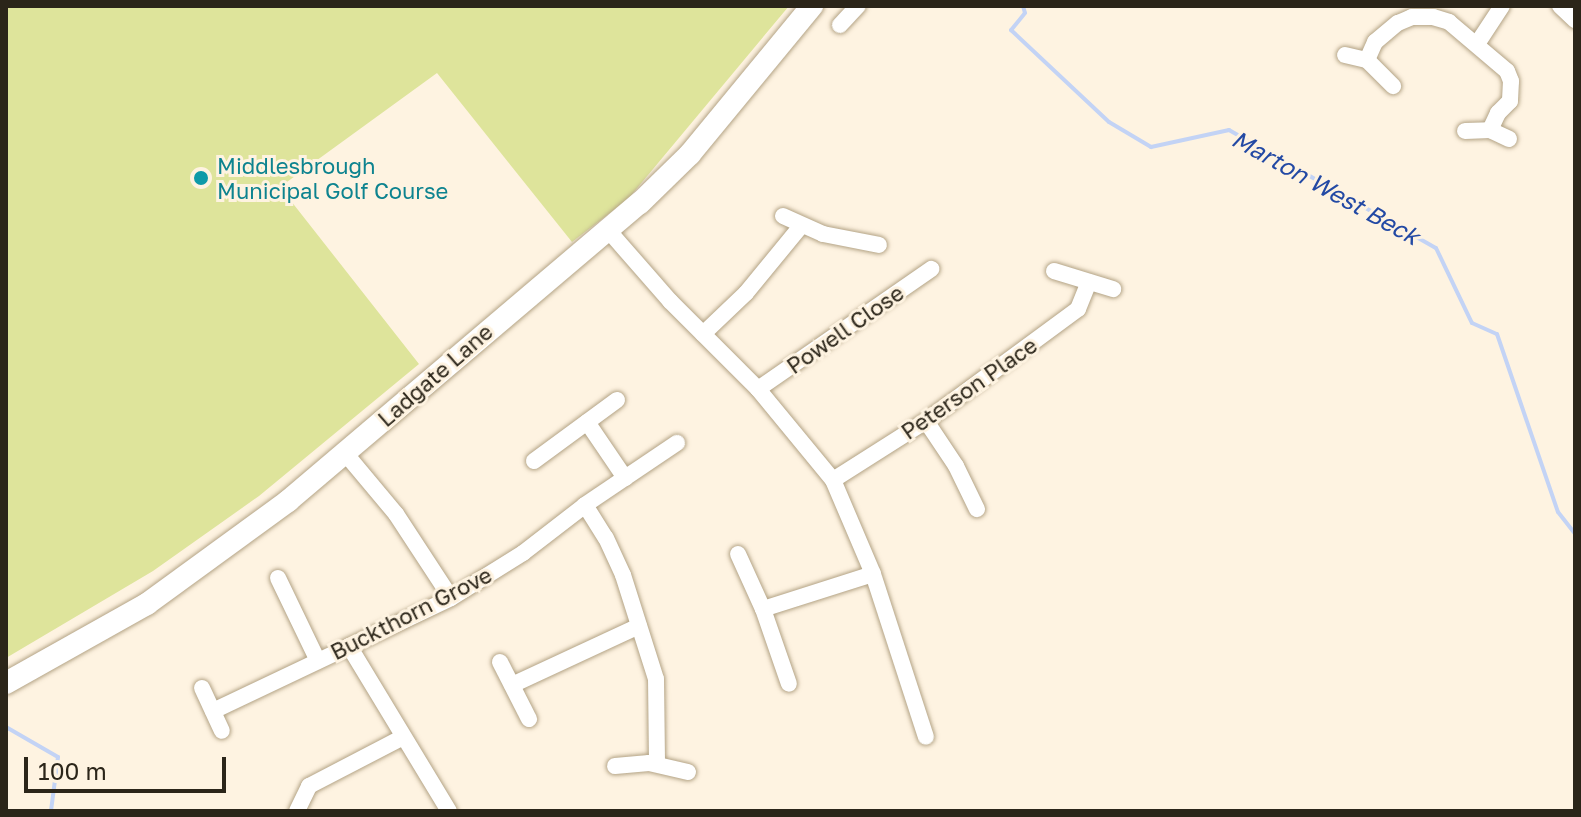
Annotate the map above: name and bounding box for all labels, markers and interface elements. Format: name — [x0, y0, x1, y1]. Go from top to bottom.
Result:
water label: Marton West Beck — [1227, 124, 1425, 250]
place label: Middlesbrough Municipal Golf Course — [217, 152, 448, 204]
marker: Middlesbrough Municipal Golf Course — [192, 169, 210, 187]
street label: Powell Close — [782, 279, 908, 379]
street label: Ladgate Lane — [372, 318, 498, 432]
street label: Peterson Place — [896, 331, 1042, 445]
street label: Buckthorn Grove — [326, 561, 496, 665]
scale bar — [28, 741, 230, 791]
text: 100 m — [38, 756, 107, 785]

